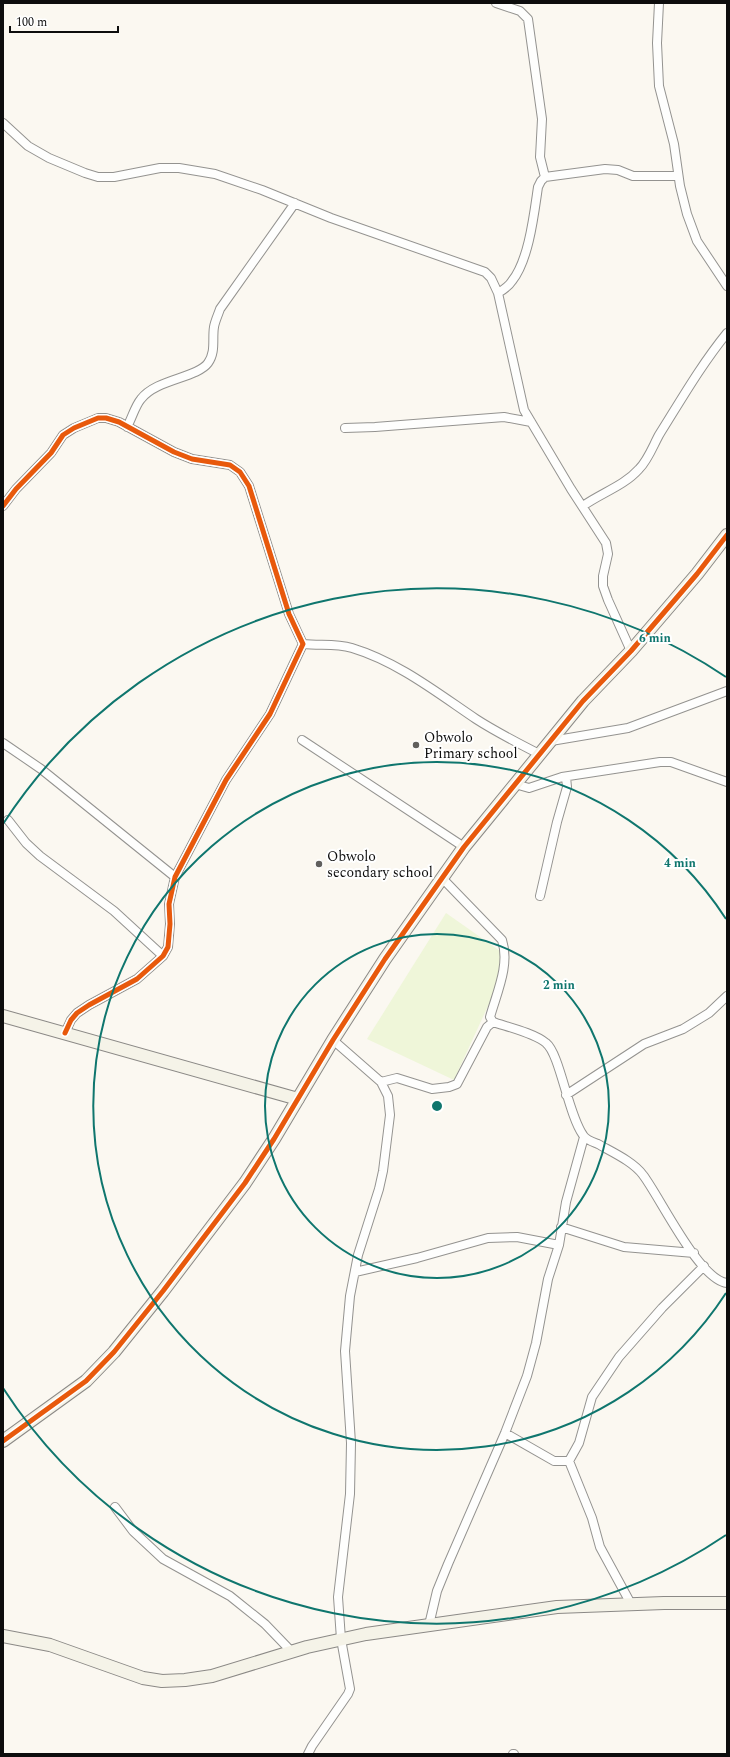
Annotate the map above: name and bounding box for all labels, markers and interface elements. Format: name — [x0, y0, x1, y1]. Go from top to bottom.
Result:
scale bar — [10, 8, 118, 34]
text: 100 m — [16, 13, 47, 32]
text: 6 min — [639, 629, 672, 648]
place label: Obwolo Primary school — [424, 727, 518, 764]
marker: Obwolo Primary school — [411, 740, 421, 750]
place label: Obwolo secondary school — [327, 846, 433, 883]
text: 4 min — [664, 854, 697, 873]
marker: Obwolo secondary school — [314, 859, 324, 869]
text: 2 min — [543, 976, 576, 995]
centre of rings — [430, 1099, 444, 1113]

